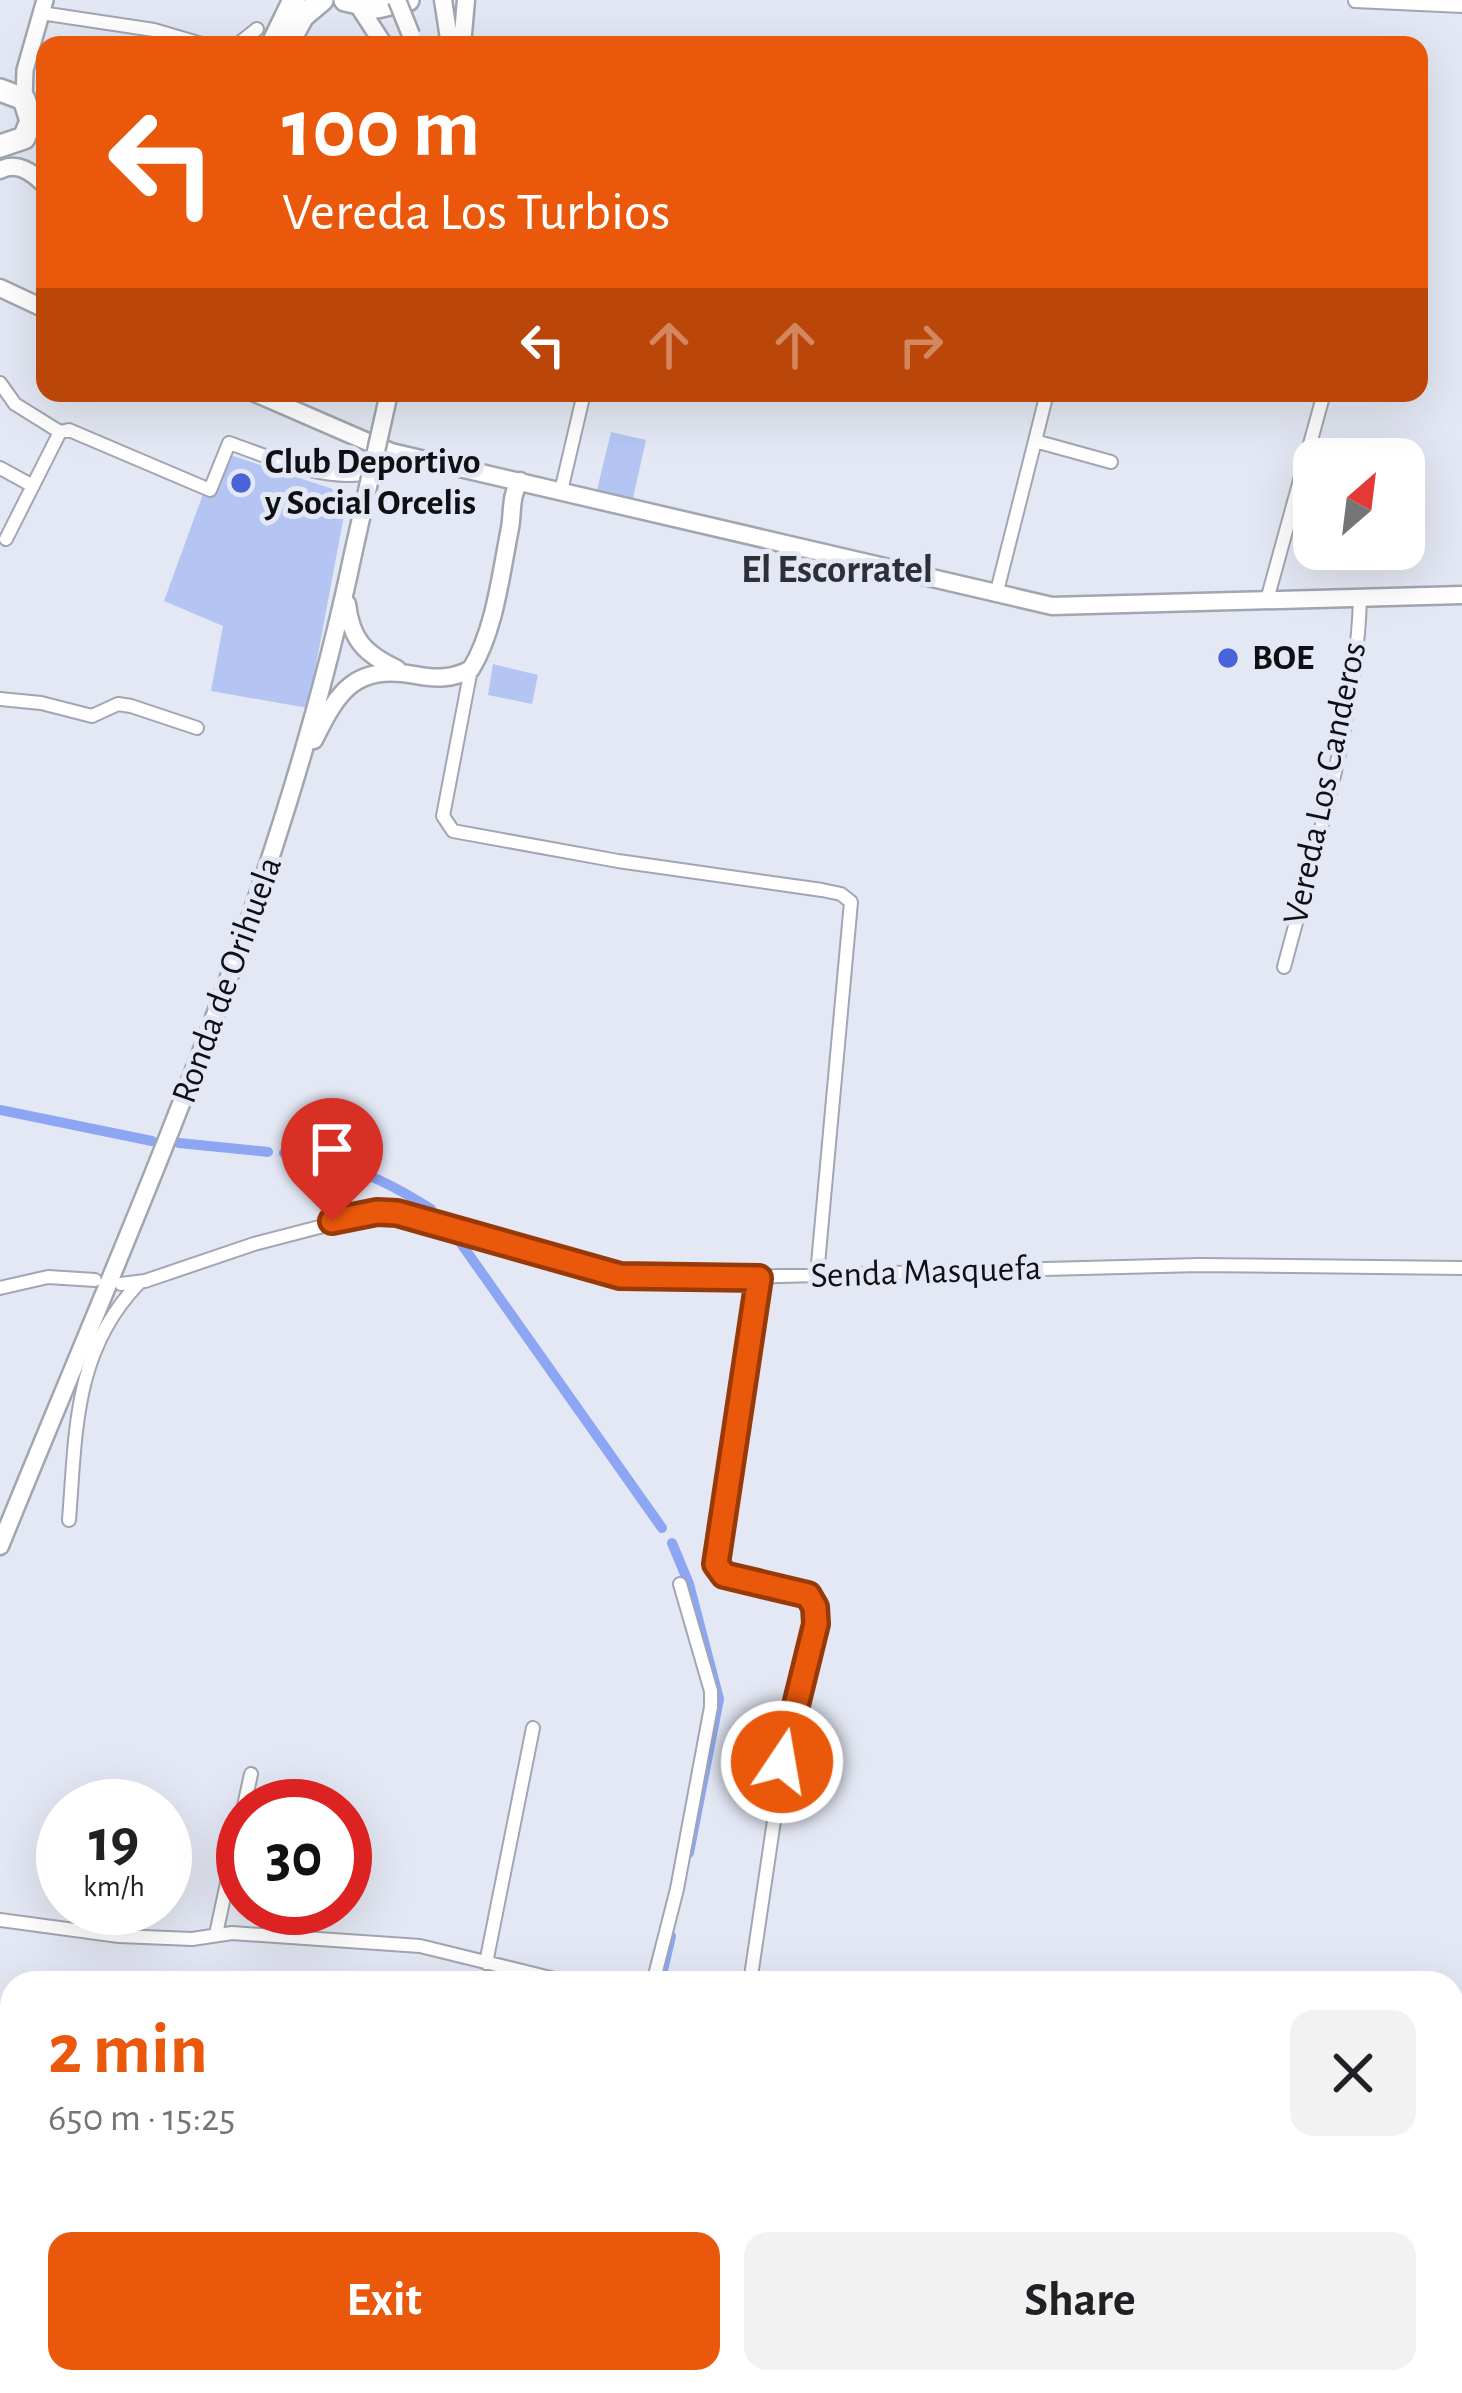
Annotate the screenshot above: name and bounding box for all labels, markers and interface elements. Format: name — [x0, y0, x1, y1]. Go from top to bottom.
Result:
icon: left — [84, 84, 240, 240]
text: 100 m — [282, 88, 480, 172]
text: Vereda Los Turbios — [282, 186, 670, 240]
icon: left — [510, 312, 576, 378]
icon: ahead — [636, 312, 702, 378]
icon: ahead — [762, 312, 828, 378]
icon: right — [888, 312, 954, 378]
north arrow — [1293, 438, 1425, 570]
map controls — [1293, 438, 1425, 570]
place label: Club Deportivo y Social Orcelis — [264, 444, 481, 521]
marker: Club Deportivo y Social Orcelis — [228, 470, 254, 496]
district label: El Escorratel — [741, 551, 933, 590]
street label: Vereda Los Canderos — [1278, 639, 1372, 927]
place label: BOE — [1252, 640, 1314, 676]
marker: BOE — [1215, 645, 1241, 671]
street label: Ronda de Orihuela — [166, 852, 288, 1108]
pin — [281, 1098, 383, 1221]
icon: arrive — [299, 1116, 365, 1182]
street label: Senda Masquefa — [810, 1250, 1042, 1294]
position arrow — [719, 1699, 845, 1825]
speed limit sign: 30 — [216, 1779, 372, 1935]
text: 19 — [89, 1812, 139, 1872]
text: km/h — [83, 1872, 145, 1902]
button: close — [1290, 2010, 1416, 2136]
text: 2 min — [48, 2014, 208, 2086]
text: 650 m · 15:25 — [48, 2099, 235, 2138]
button: Exit — [48, 2232, 720, 2370]
button: Share — [744, 2232, 1416, 2370]

